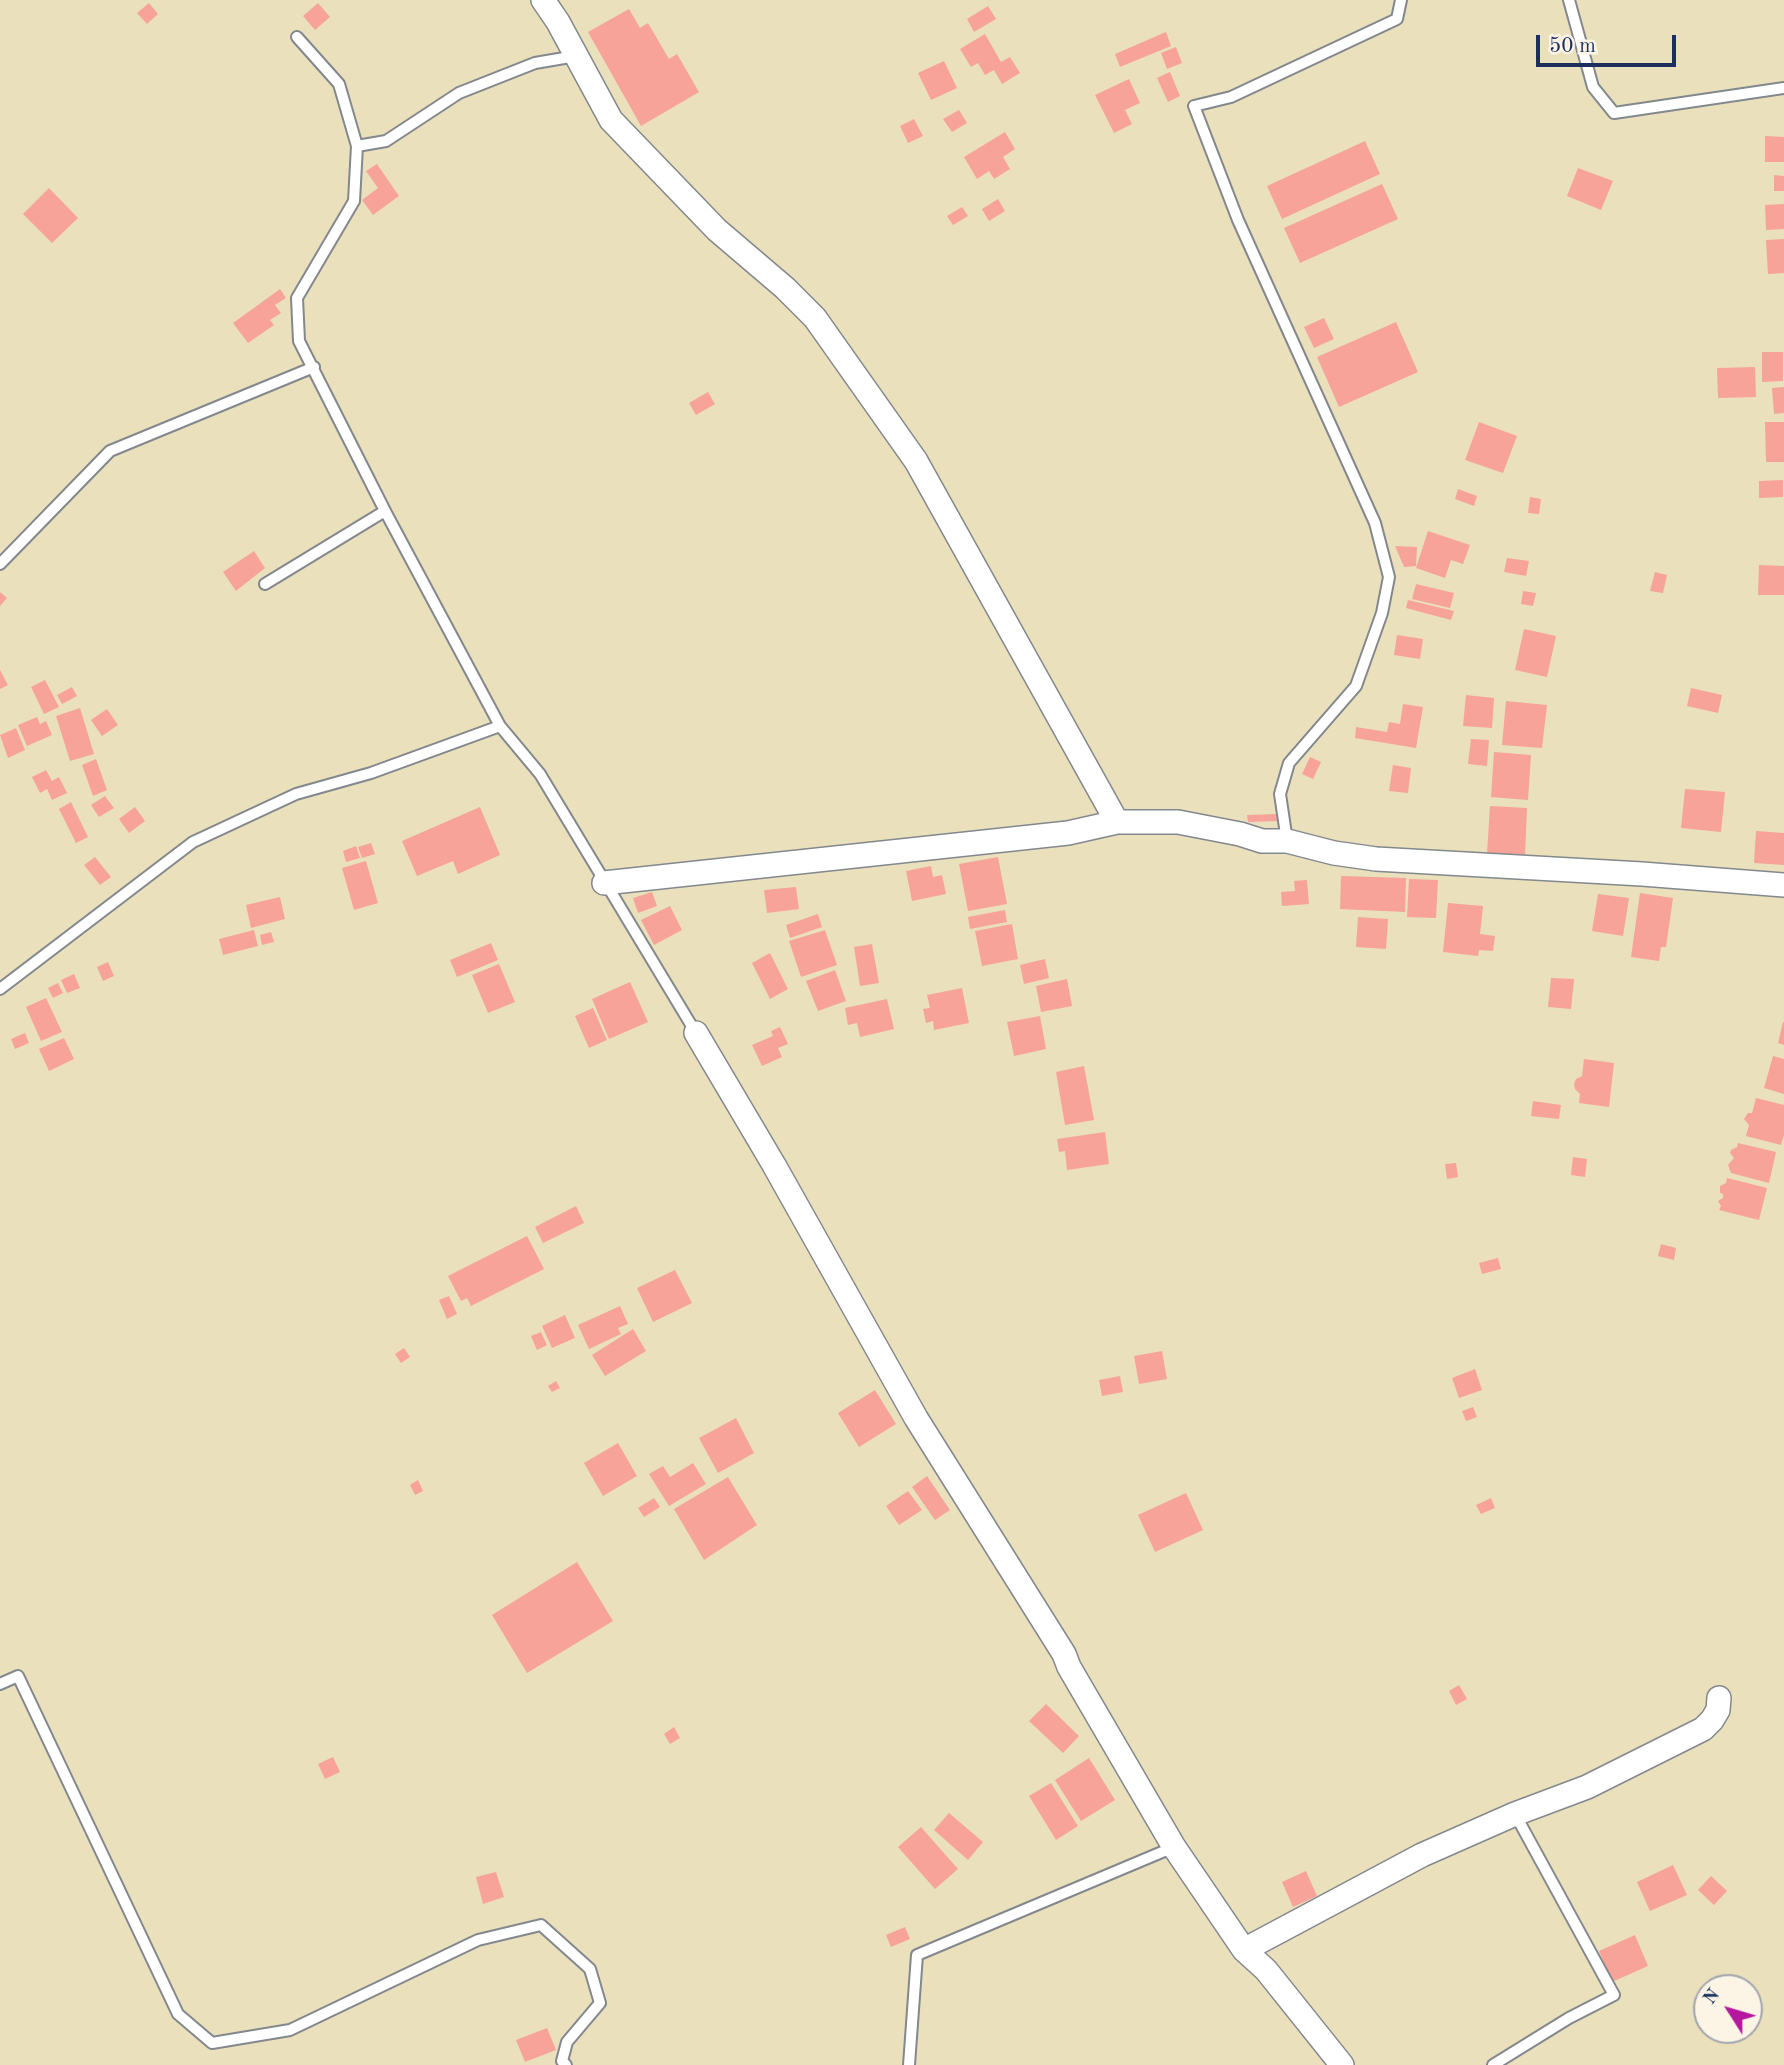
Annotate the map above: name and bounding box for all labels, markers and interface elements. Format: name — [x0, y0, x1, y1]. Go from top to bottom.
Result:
scale bar — [1539, 21, 1679, 65]
text: 50 m — [1549, 36, 1596, 57]
north arrow — [1693, 1974, 1763, 2044]
text: N — [1700, 1986, 1724, 2009]

